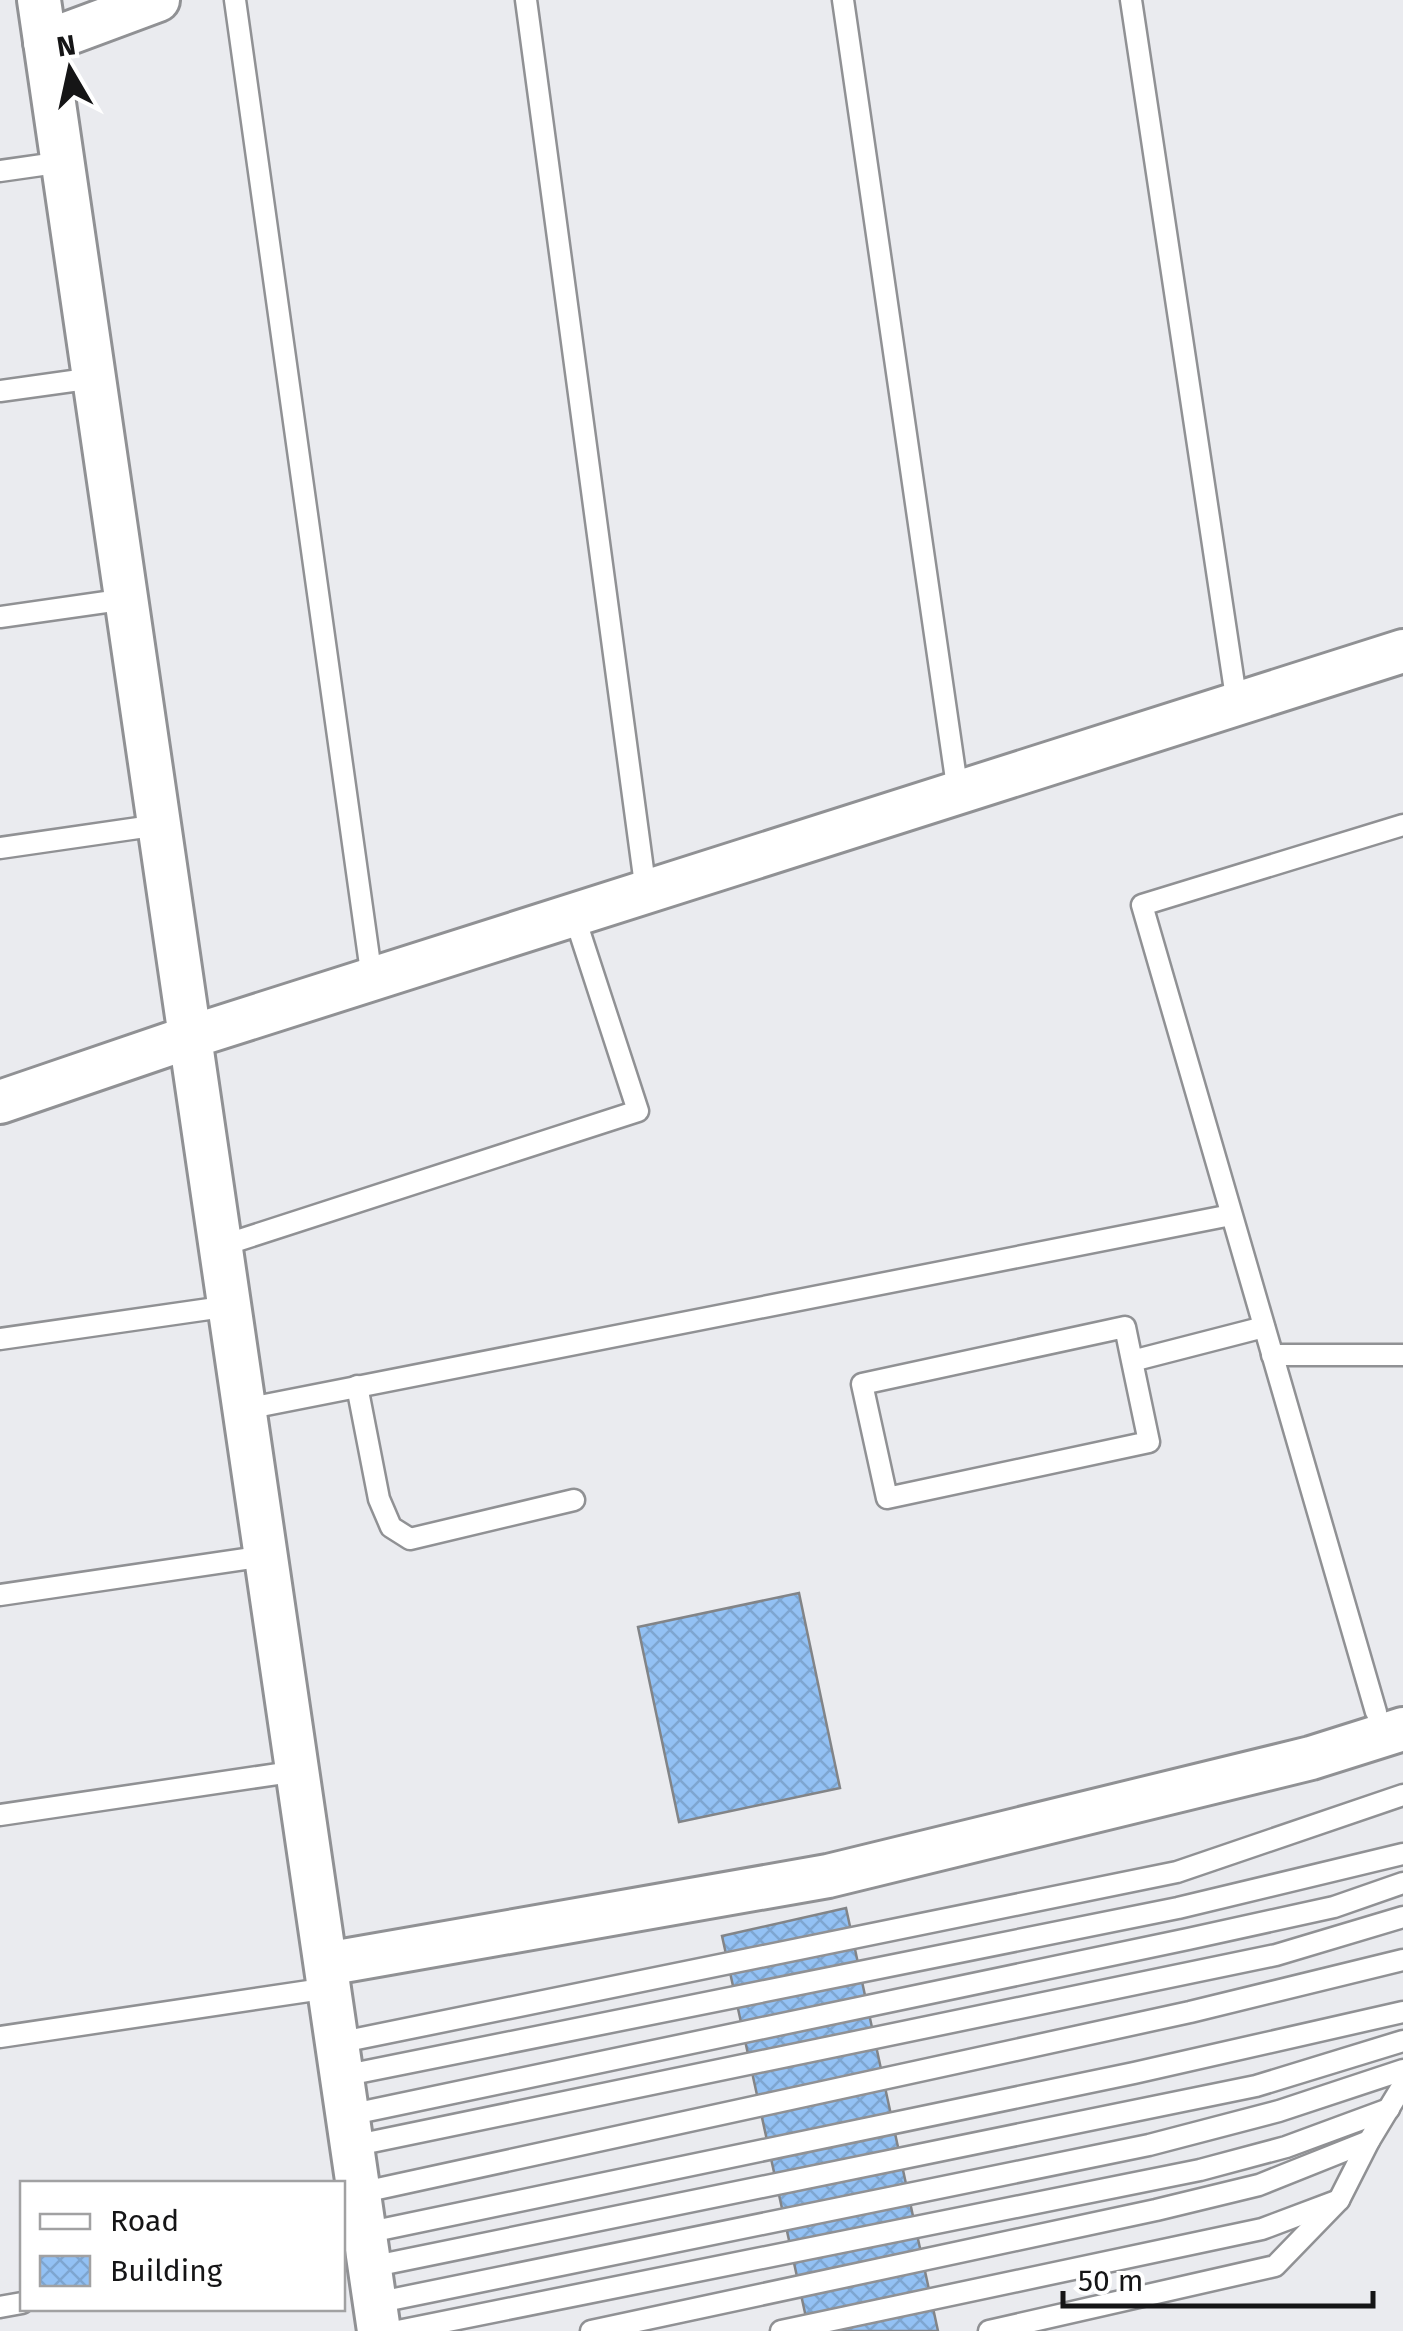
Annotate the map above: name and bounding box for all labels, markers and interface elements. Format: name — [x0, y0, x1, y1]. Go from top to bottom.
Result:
north arrow — [20, 20, 120, 120]
text: N — [54, 28, 78, 64]
legend — [20, 2181, 345, 2311]
text: Road — [110, 2203, 179, 2239]
scale bar — [1063, 2246, 1373, 2308]
text: Building — [110, 2253, 223, 2289]
text: 50 m — [1078, 2263, 1143, 2299]

